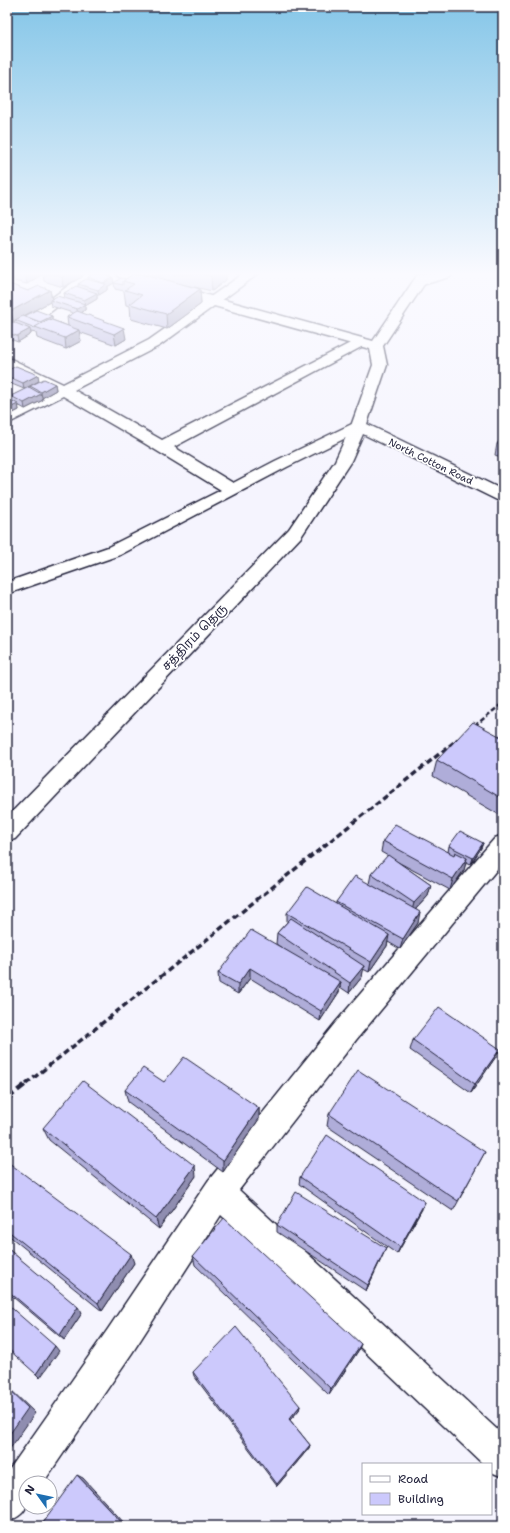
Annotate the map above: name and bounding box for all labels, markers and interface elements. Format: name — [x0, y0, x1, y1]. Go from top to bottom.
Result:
street label: North Cotton Road — [386, 435, 476, 488]
street label: சத்திரம் தெரு — [158, 600, 230, 674]
legend — [362, 1463, 492, 1515]
text: Road — [398, 1471, 429, 1487]
north arrow — [18, 1475, 58, 1515]
text: N — [21, 1482, 39, 1498]
text: Building — [398, 1491, 444, 1507]

